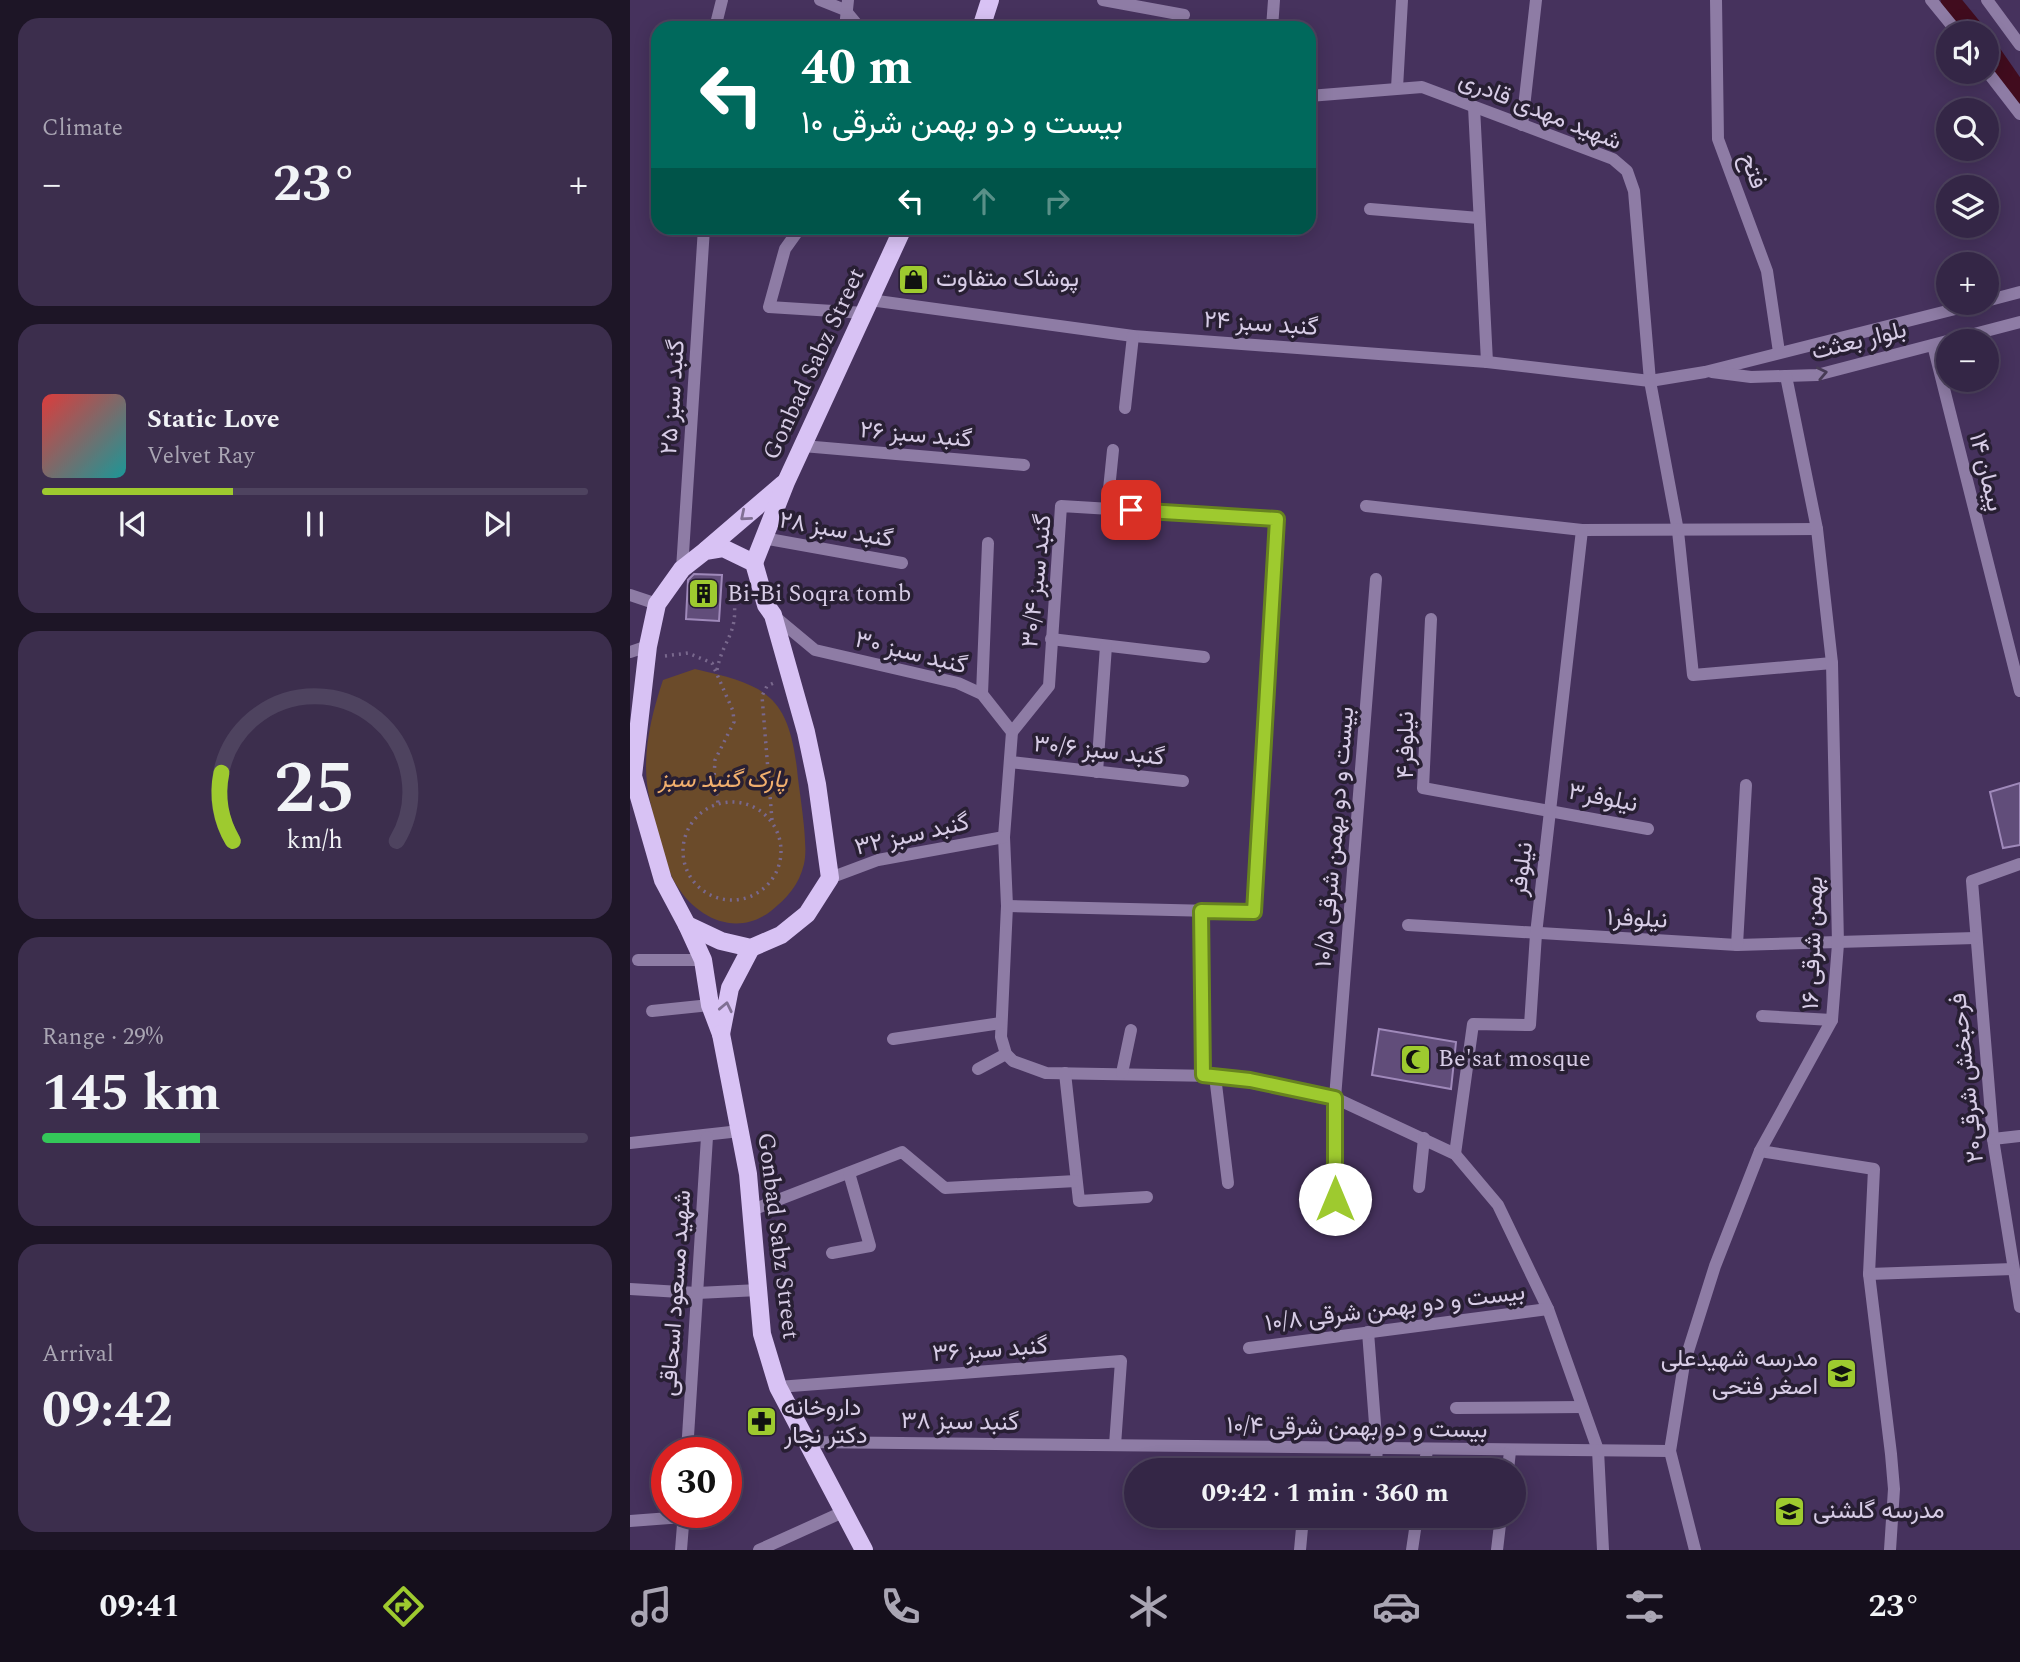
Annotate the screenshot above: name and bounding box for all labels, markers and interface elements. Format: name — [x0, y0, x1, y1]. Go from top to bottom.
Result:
map controls — [1936, 21, 1999, 392]
button: sound — [1936, 21, 1999, 84]
text: 40 m — [801, 31, 912, 106]
icon: left — [686, 49, 777, 140]
street label: شهید مهدی قادری — [1453, 62, 1627, 160]
button: search — [1936, 98, 1999, 161]
text: بیست و دو بهمن شرقی ۱۰ — [801, 99, 1123, 148]
text: Climate — [42, 111, 123, 146]
text: 23° — [273, 145, 357, 224]
street label: فتح — [1730, 148, 1776, 194]
text: − — [42, 156, 61, 214]
text: + — [569, 156, 588, 214]
button: layers — [1936, 175, 1999, 238]
icon: left — [892, 182, 930, 220]
icon: ahead — [965, 182, 1003, 220]
icon: right — [1038, 182, 1076, 220]
button: + — [1936, 252, 1999, 315]
place label: پوشاک متفاوت — [936, 261, 1079, 297]
street label: Gonbad Sabz Street — [754, 262, 874, 466]
shop icon: پوشاک متفاوت — [896, 262, 930, 296]
street label: گنبد سبز ۲۴ — [1203, 302, 1319, 346]
street label: بلوار بعثت — [1808, 312, 1910, 370]
button: − — [1936, 329, 1999, 392]
street label: گنبد سبز ۲۵ — [651, 338, 695, 456]
one-way arrow — [1816, 367, 1828, 382]
text: Static Love — [147, 399, 280, 439]
street label: گنبد سبز ۲۶ — [858, 412, 974, 458]
street label: پیمان ۱۴ — [1959, 429, 2013, 515]
text: Velvet Ray — [147, 439, 254, 474]
pin — [1101, 480, 1161, 540]
icon: arrive — [1112, 491, 1150, 529]
street label: گنبد سبز ۲۸ — [776, 502, 896, 558]
icon: previous — [114, 505, 152, 543]
icon: pause — [296, 505, 334, 543]
icon: next — [478, 505, 516, 543]
one-way arrow — [741, 508, 754, 520]
street label: گنبد سبز ۳۰/۴ — [1012, 512, 1062, 650]
place label: Bi-Bi Soqra tomb — [727, 576, 911, 612]
building icon: Bi-Bi Soqra tomb — [687, 577, 721, 611]
street label: گنبد سبز ۳۰ — [851, 622, 971, 684]
street label: بیست و دو بهمن شرقی ۱۰/۵ — [1306, 705, 1364, 969]
street label: نیلوفر۴ — [1388, 711, 1424, 779]
street label: گنبد سبز ۳۰/۶ — [1031, 726, 1167, 776]
text: 25 — [274, 734, 356, 845]
park label: پارک گنبد سبز — [657, 762, 788, 798]
street label: نیلوفر۳ — [1565, 774, 1641, 822]
street label: گنبد سبز ۳۲ — [851, 804, 973, 866]
text: km/h — [287, 822, 343, 860]
street label: نیلوفر — [1501, 840, 1543, 899]
street label: بهمن شرقی ۱۶ — [1793, 876, 1833, 1010]
street label: نیلوفر۱ — [1606, 899, 1668, 939]
street label: فرحبخش شرقی۲۰ — [1940, 991, 1994, 1165]
one-way arrow — [718, 1001, 733, 1013]
text: Range · 29% — [42, 1020, 163, 1055]
place label: Be'sat mosque — [1438, 1041, 1591, 1077]
mosque icon: Be'sat mosque — [1398, 1042, 1432, 1076]
text: 145 km — [42, 1054, 221, 1133]
street label: Gonbad Sabz Street — [747, 1130, 809, 1342]
position arrow — [1298, 1162, 1372, 1236]
street label: شهید مسعود اسحاقی — [651, 1189, 701, 1397]
street label: بیست و دو بهمن شرقی ۱۰/۸ — [1263, 1274, 1527, 1342]
street label: گنبد سبز ۳۶ — [931, 1328, 1049, 1372]
text: Arrival — [42, 1337, 114, 1372]
place label: مدرسه شهیدعلی اصغر فتحی — [1661, 1341, 1818, 1405]
school or university icon: مدرسه شهیدعلی اصغر فتحی — [1824, 1356, 1858, 1390]
text: 09:42 — [42, 1371, 173, 1450]
place label: داروخانه دکتر نجار — [783, 1390, 867, 1454]
street label: گنبد سبز ۳۸ — [901, 1403, 1019, 1441]
pharmacy icon: داروخانه دکتر نجار — [744, 1405, 778, 1439]
street label: بیست و دو بهمن شرقی ۱۰/۴ — [1226, 1408, 1488, 1448]
speed limit sign: 30 — [651, 1437, 742, 1528]
text: 09:42 · 1 min · 360 m — [1201, 1473, 1449, 1513]
place label: مدرسه گلشنی — [1813, 1493, 1944, 1529]
school or university icon: مدرسه گلشنی — [1773, 1494, 1807, 1528]
text: 09:41 — [100, 1582, 180, 1631]
icon: directions — [379, 1582, 428, 1631]
icon: music — [627, 1582, 676, 1631]
icon: phone — [876, 1582, 925, 1631]
icon: climate — [1124, 1582, 1173, 1631]
icon: car — [1372, 1582, 1421, 1631]
icon: filters — [1620, 1582, 1669, 1631]
text: 23° — [1868, 1582, 1920, 1631]

